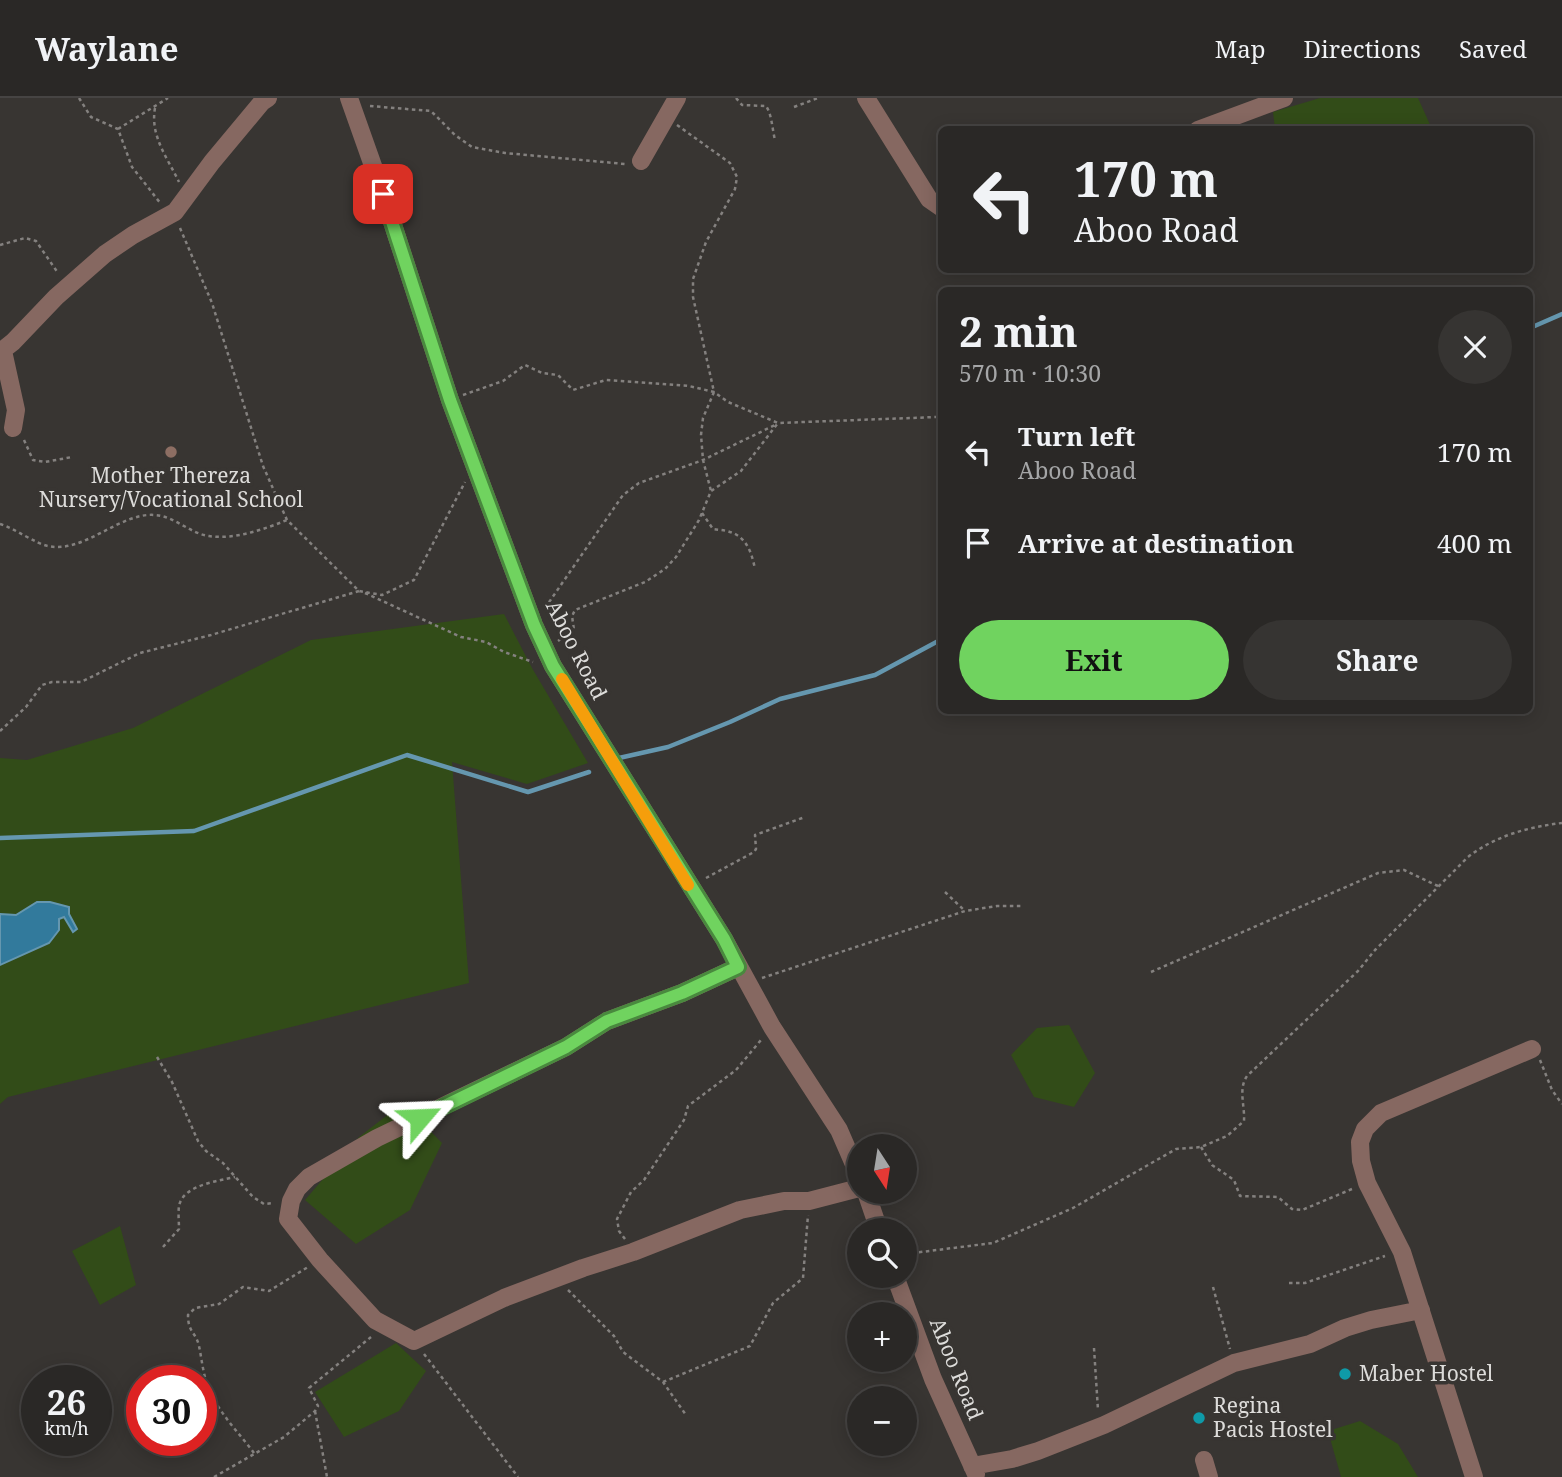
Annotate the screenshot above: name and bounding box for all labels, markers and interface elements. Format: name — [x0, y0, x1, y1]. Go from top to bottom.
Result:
text: Waylane — [35, 26, 179, 71]
text: Map — [1215, 32, 1266, 65]
text: Directions — [1304, 32, 1421, 65]
text: Saved — [1459, 32, 1527, 65]
text: 170 m — [1074, 145, 1218, 211]
icon: left — [959, 154, 1050, 245]
pin — [353, 164, 413, 224]
icon: arrive — [364, 175, 402, 213]
text: Aboo Road — [1074, 208, 1239, 251]
text: 2 min — [959, 302, 1078, 359]
button: close — [1438, 310, 1512, 384]
text: 570 m · 10:30 — [959, 357, 1101, 389]
text: Turn left — [1018, 418, 1135, 454]
icon: left — [959, 433, 997, 471]
text: 170 m — [1437, 434, 1512, 470]
marker: Mother Thereza Nursery/Vocational School — [163, 444, 179, 460]
text: Aboo Road — [1018, 454, 1136, 486]
place label: Mother Thereza Nursery/Vocational School — [39, 461, 304, 513]
icon: arrive — [959, 524, 997, 562]
text: Arrive at destination — [1018, 525, 1294, 561]
text: 400 m — [1437, 525, 1512, 561]
street label: Aboo Road — [540, 595, 614, 704]
button: Exit — [959, 620, 1229, 700]
button: Share — [1243, 620, 1512, 700]
position arrow — [383, 1081, 457, 1155]
north arrow — [847, 1134, 917, 1204]
map controls — [847, 1134, 917, 1456]
button: search — [847, 1218, 917, 1288]
button: + — [847, 1302, 917, 1372]
street label: Aboo Road — [924, 1313, 990, 1424]
place label: Maber Hostel — [1359, 1359, 1494, 1387]
speed limit sign: 30 — [126, 1365, 217, 1456]
marker: Maber Hostel — [1337, 1366, 1353, 1382]
text: 26 — [47, 1378, 86, 1425]
button: − — [847, 1386, 917, 1456]
place label: Regina Pacis Hostel — [1213, 1391, 1333, 1443]
marker: Regina Pacis Hostel — [1191, 1410, 1207, 1426]
text: km/h — [44, 1416, 89, 1440]

